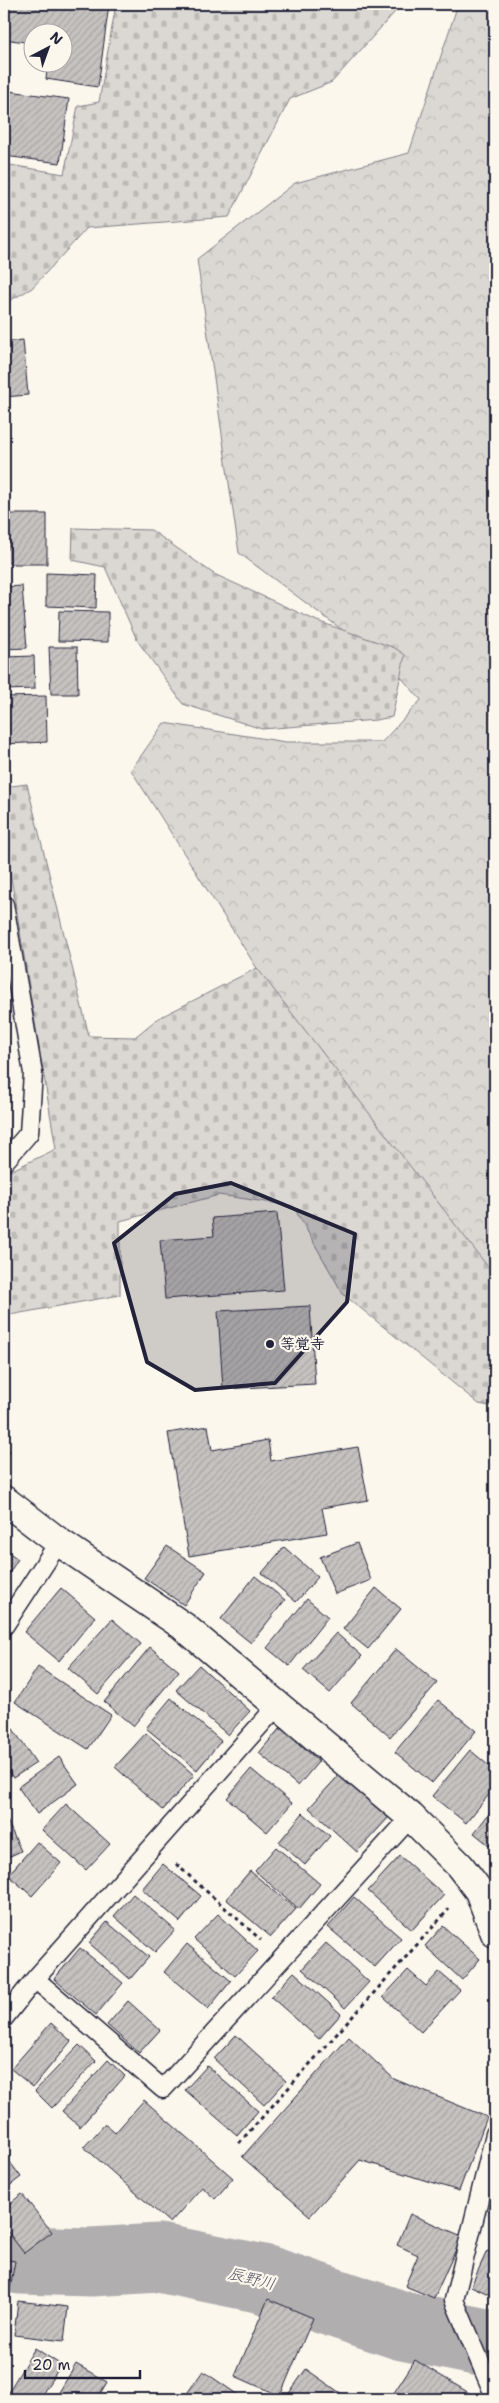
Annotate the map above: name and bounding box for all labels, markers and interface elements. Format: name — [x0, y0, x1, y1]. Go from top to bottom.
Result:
north arrow — [22, 22, 72, 72]
text: N — [46, 28, 67, 49]
place label: 等覚寺 — [280, 1334, 325, 1354]
marker: 等覚寺 — [264, 1338, 276, 1350]
water label: 辰野川 — [226, 2262, 278, 2294]
scale bar — [25, 2348, 140, 2380]
text: 20 m — [32, 2355, 71, 2375]

